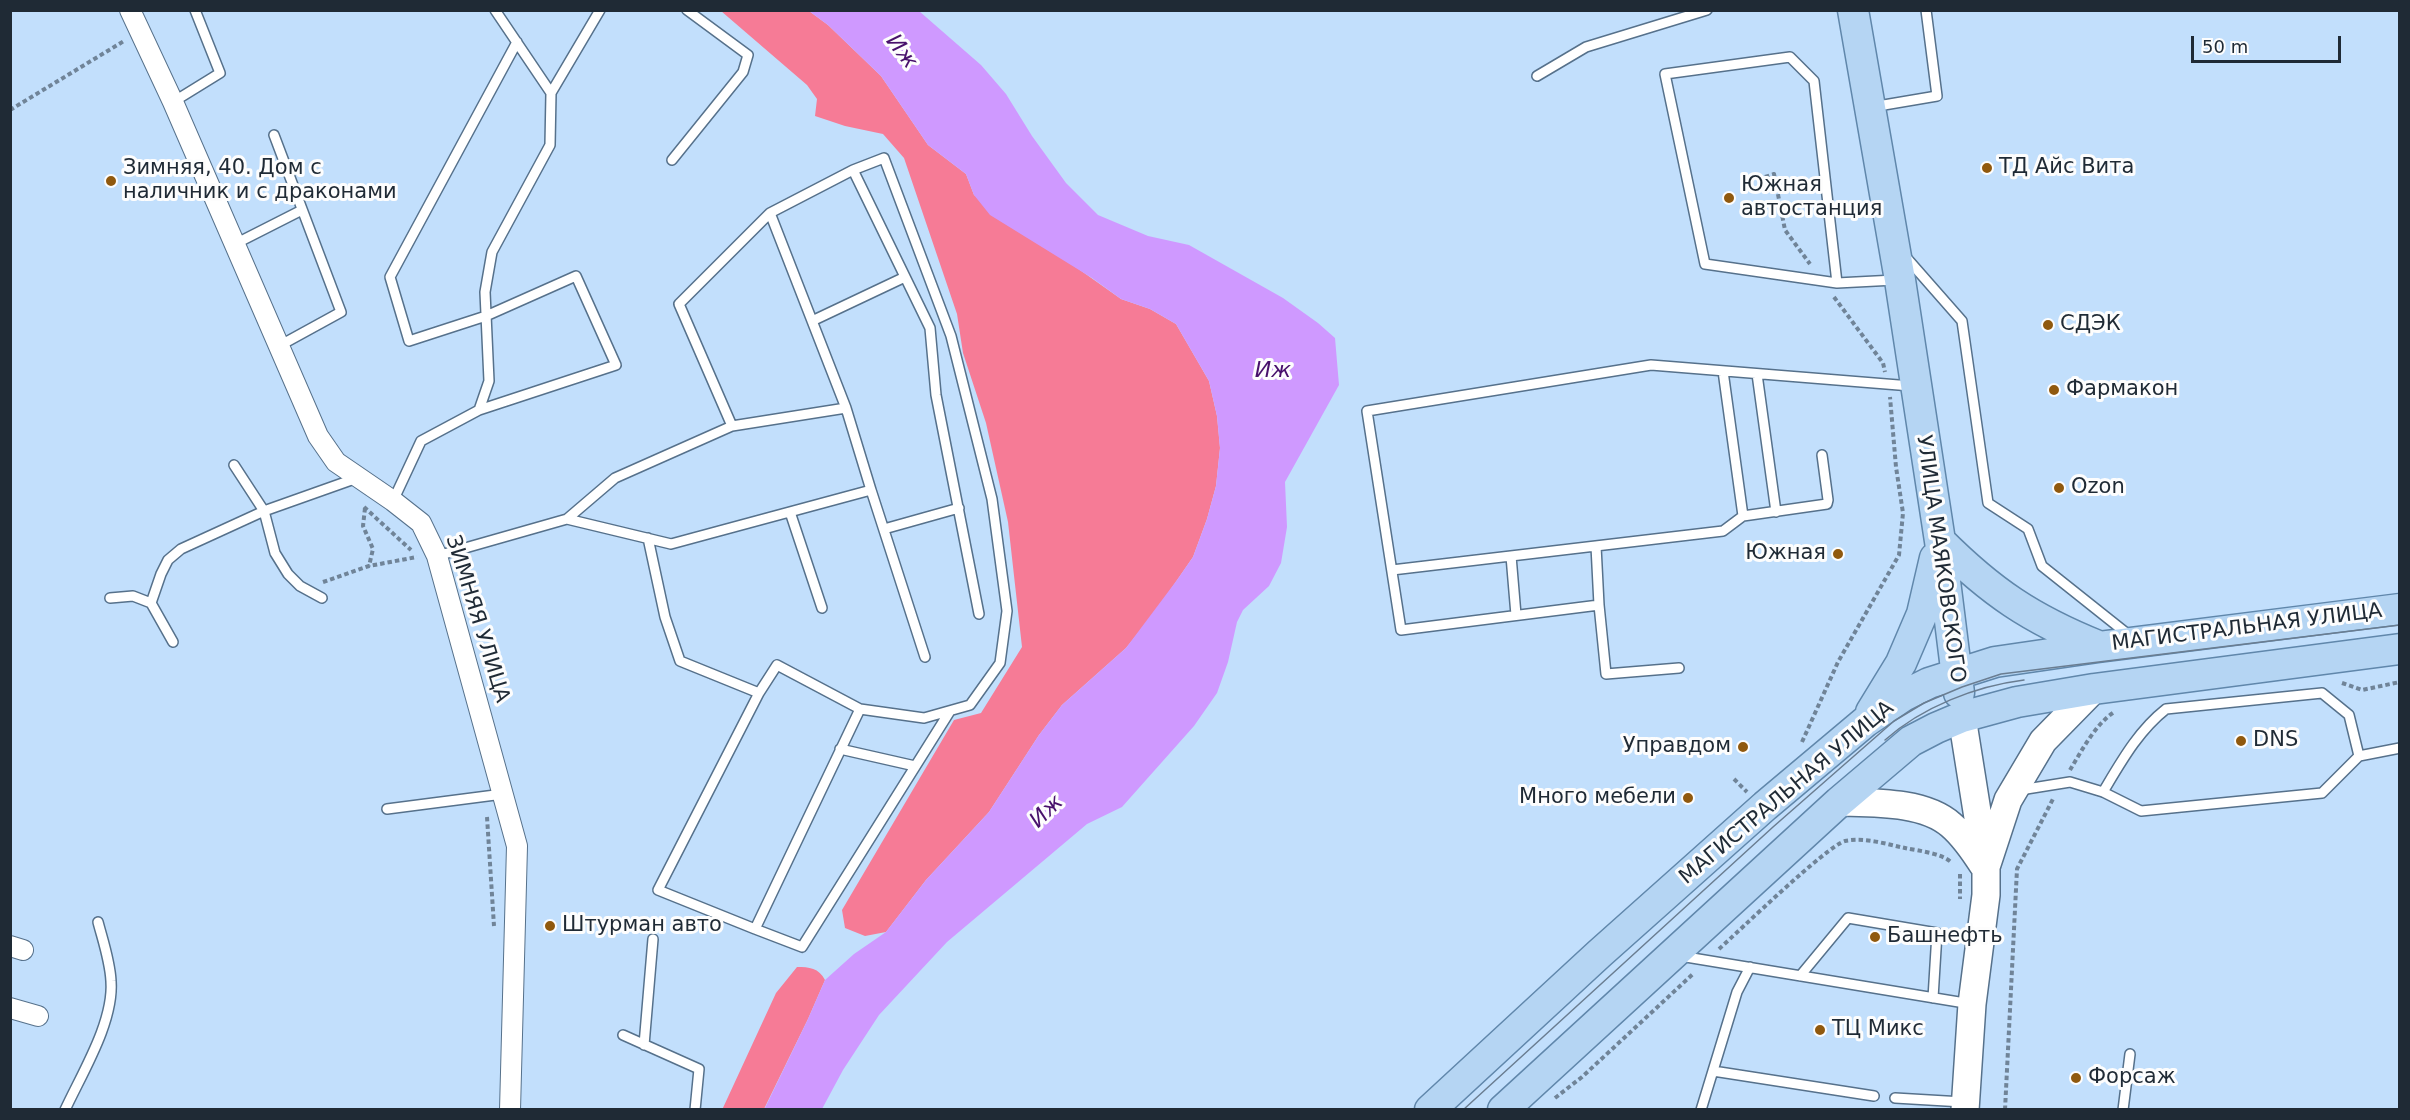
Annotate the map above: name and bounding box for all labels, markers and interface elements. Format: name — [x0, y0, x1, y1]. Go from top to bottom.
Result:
scale bar — [2194, 24, 2344, 62]
water label: Иж — [880, 30, 922, 74]
text: 50 m — [2202, 36, 2248, 57]
place label: ТД Айс Вита — [1999, 155, 2134, 181]
place label: Зимняя, 40. Дом с наличник и с драконами — [123, 156, 397, 206]
marker: ТД Айс Вита — [1980, 161, 1994, 175]
place label: Южная автостанция — [1741, 173, 1882, 223]
marker: Зимняя, 40. Дом с наличник и с драконами — [104, 174, 118, 188]
marker: Южная автостанция — [1722, 191, 1736, 205]
place label: СДЭК — [2060, 312, 2121, 338]
marker: СДЭК — [2041, 318, 2055, 332]
water label: Иж — [1255, 358, 1291, 384]
place label: Фармакон — [2066, 377, 2178, 403]
marker: Фармакон — [2047, 383, 2061, 397]
street label: УЛИЦА МАЯКОВСКОГО — [1910, 433, 1970, 685]
place label: Ozon — [2071, 475, 2125, 501]
marker: Ozon — [2052, 481, 2066, 495]
street label: ЗИМНЯЯ УЛИЦА — [440, 532, 514, 706]
place label: Южная — [1745, 541, 1826, 567]
marker: Южная — [1831, 547, 1845, 561]
street label: МАГИСТРАЛЬНАЯ УЛИЦА — [2110, 599, 2384, 657]
street label: МАГИСТРАЛЬНАЯ УЛИЦА — [1675, 696, 1899, 890]
place label: DNS — [2253, 728, 2298, 754]
place label: Управдом — [1623, 734, 1731, 760]
marker: DNS — [2234, 734, 2248, 748]
marker: Управдом — [1736, 740, 1750, 754]
place label: Много мебели — [1519, 785, 1676, 811]
water label: Иж — [1025, 790, 1069, 834]
marker: Много мебели — [1681, 791, 1695, 805]
place label: Штурман авто — [562, 913, 722, 939]
marker: Штурман авто — [543, 919, 557, 933]
place label: Башнефть — [1887, 924, 2003, 950]
marker: Башнефть — [1868, 930, 1882, 944]
place label: ТЦ Микс — [1832, 1017, 1924, 1043]
marker: ТЦ Микс — [1813, 1023, 1827, 1037]
place label: Форсаж — [2088, 1065, 2176, 1091]
marker: Форсаж — [2069, 1071, 2083, 1085]

